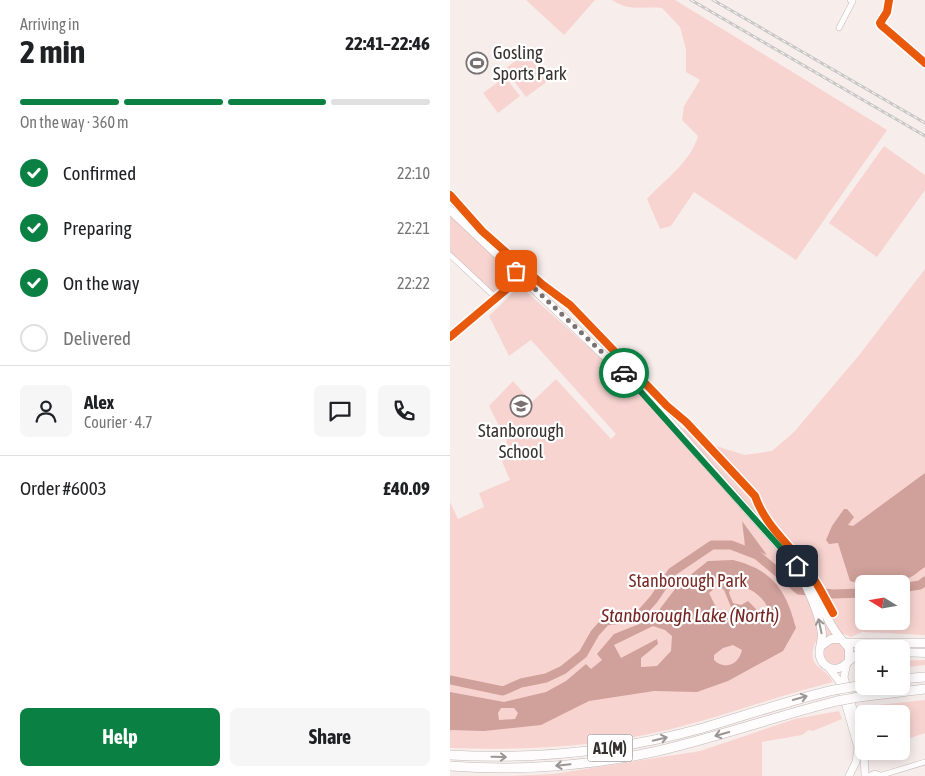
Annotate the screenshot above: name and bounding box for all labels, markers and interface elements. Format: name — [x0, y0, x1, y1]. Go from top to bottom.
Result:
text: Arriving in — [20, 15, 80, 33]
text: 22:41–22:46 — [345, 32, 430, 54]
text: 2 min — [20, 33, 85, 70]
place label: Gosling Sports Park — [493, 42, 567, 84]
sports icon: Gosling Sports Park — [465, 51, 489, 75]
text: On the way · 360 m — [20, 113, 129, 131]
icon: check — [20, 159, 48, 187]
text: Confirmed — [63, 162, 136, 184]
text: 22:10 — [397, 164, 430, 182]
icon: check — [20, 214, 48, 242]
text: Preparing — [63, 217, 132, 239]
text: 22:21 — [397, 219, 430, 237]
pin — [495, 250, 537, 292]
icon: bag — [502, 257, 530, 285]
icon: check — [20, 269, 48, 297]
text: On the way — [63, 272, 140, 294]
text: 22:22 — [397, 274, 430, 292]
text: Delivered — [63, 327, 131, 349]
courier — [599, 348, 649, 398]
icon: car — [610, 359, 638, 387]
button: person — [20, 385, 72, 437]
button: chat — [314, 385, 366, 437]
button: phone — [378, 385, 430, 437]
text: Alex — [84, 391, 114, 413]
school or university icon: Stanborough School — [509, 394, 533, 418]
text: Courier · 4.7 — [84, 413, 153, 431]
place label: Stanborough School — [478, 420, 564, 462]
text: Order #6003 — [20, 477, 107, 499]
text: £40.09 — [383, 477, 430, 499]
pin — [776, 545, 818, 587]
icon: home — [783, 552, 811, 580]
park label: Stanborough Park — [629, 570, 747, 591]
north arrow — [855, 575, 910, 630]
map controls — [855, 575, 910, 760]
water label: Stanborough Lake (North) — [600, 604, 779, 626]
one-way arrow — [815, 619, 824, 635]
button: + — [855, 640, 910, 695]
one-way arrow — [791, 693, 807, 702]
button: − — [855, 705, 910, 760]
button: Help — [20, 708, 220, 766]
button: Share — [230, 708, 430, 766]
one-way arrow — [714, 729, 730, 739]
one-way arrow — [651, 733, 667, 743]
road number: A1(M) — [588, 734, 632, 761]
one-way arrow — [490, 752, 506, 762]
one-way arrow — [555, 761, 571, 770]

